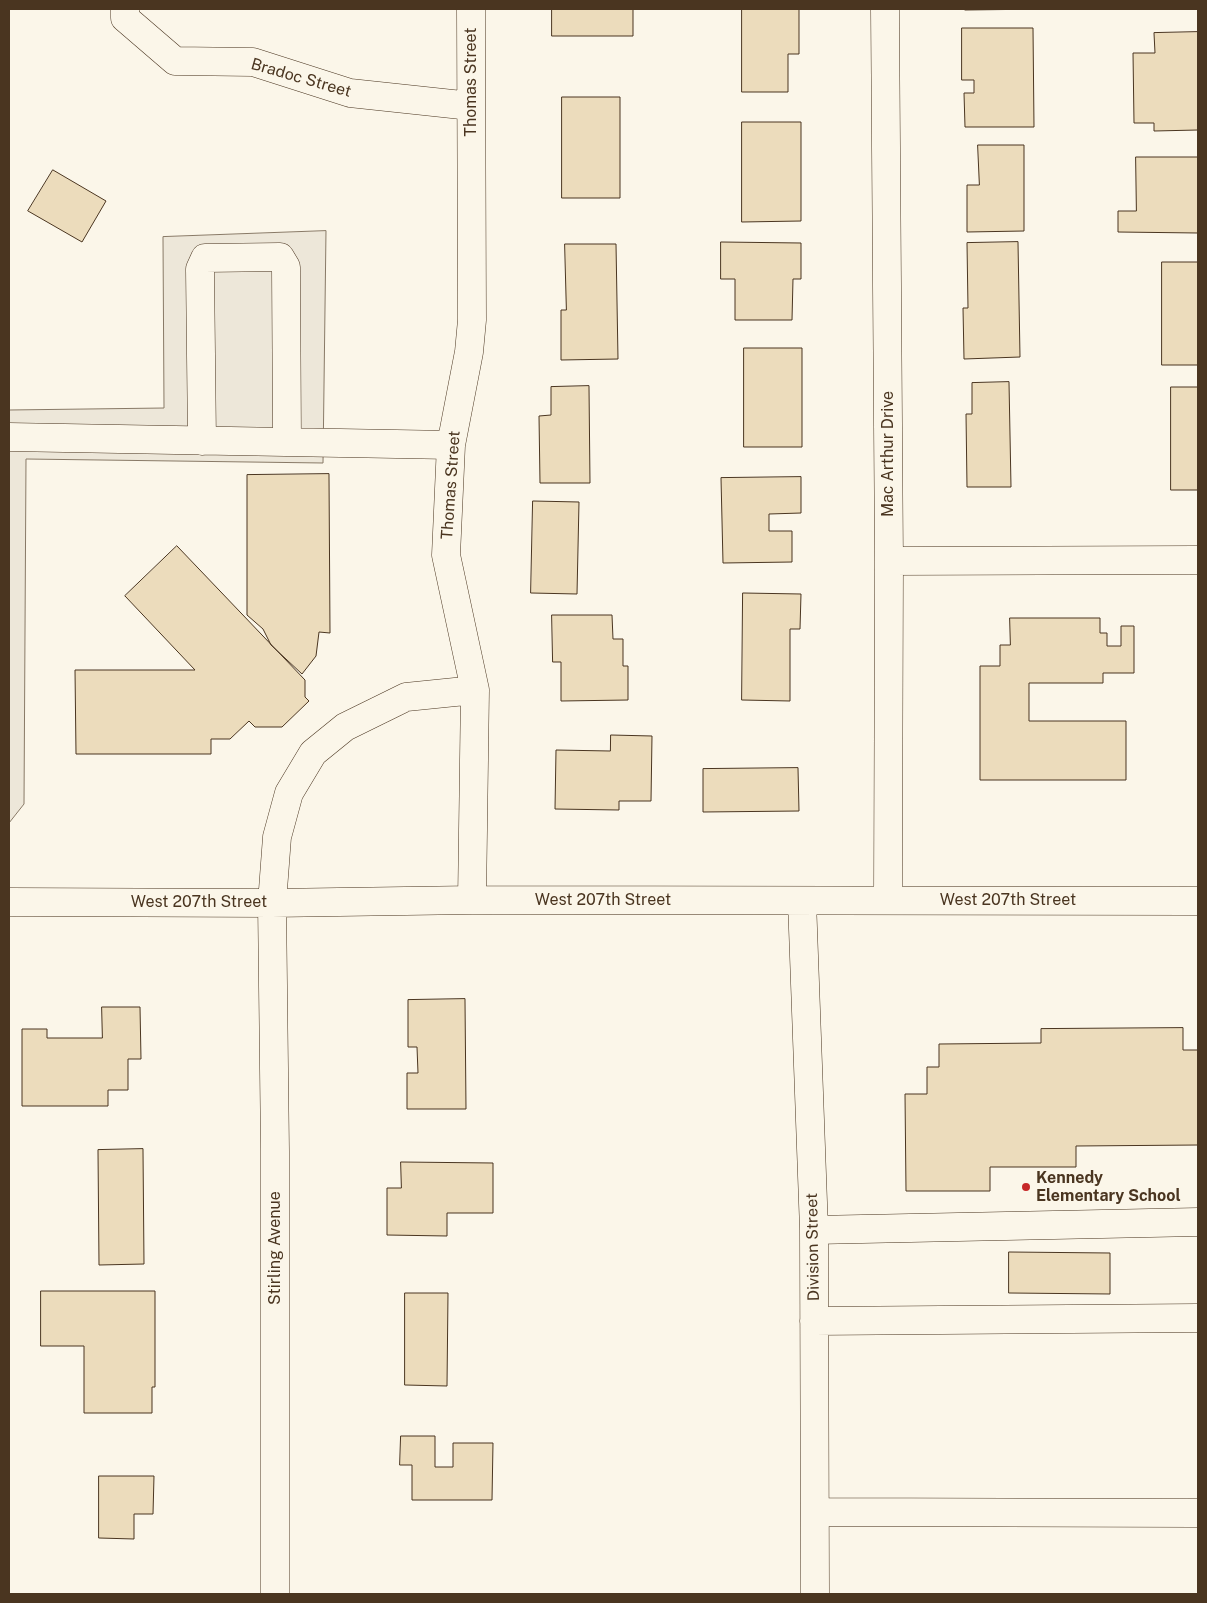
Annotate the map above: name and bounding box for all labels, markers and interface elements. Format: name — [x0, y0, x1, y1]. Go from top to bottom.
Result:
street label: Thomas Street — [461, 27, 481, 137]
street label: Bradoc Street — [249, 55, 353, 101]
street label: Mac Arthur Drive — [878, 391, 898, 517]
street label: Thomas Street — [438, 430, 464, 540]
street label: West 207th Street — [535, 890, 671, 910]
street label: West 207th Street — [940, 890, 1076, 910]
street label: West 207th Street — [131, 892, 267, 912]
place label: Kennedy Elementary School — [1036, 1168, 1181, 1206]
marker: Kennedy Elementary School — [1020, 1181, 1032, 1193]
street label: Stirling Avenue — [265, 1191, 285, 1305]
street label: Division Street — [802, 1193, 824, 1301]

